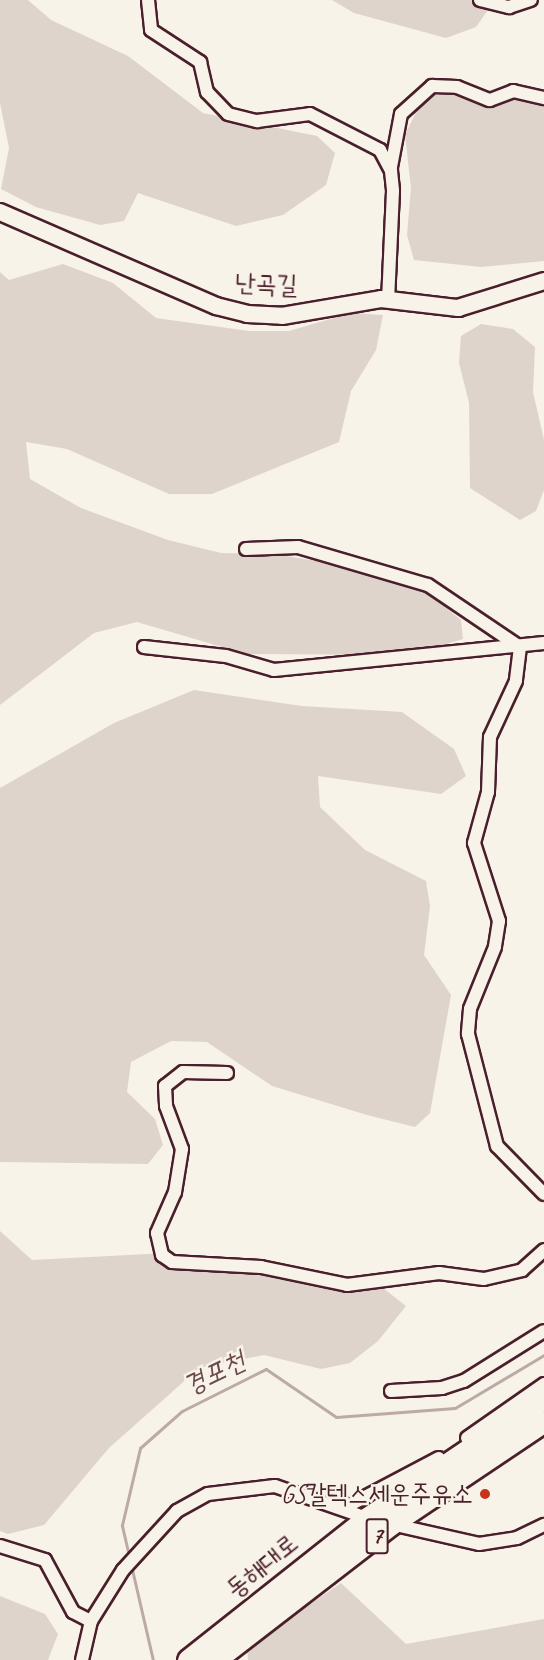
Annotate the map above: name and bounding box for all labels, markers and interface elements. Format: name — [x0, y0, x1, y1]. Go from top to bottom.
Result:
street label: 난곡길 — [234, 267, 298, 301]
water label: 경포천 — [178, 1344, 250, 1402]
place label: GS칼텍스세운주유소 — [281, 1478, 473, 1510]
marker: GS칼텍스세운주유소 — [478, 1487, 492, 1501]
road number: 7 — [365, 1515, 389, 1557]
street label: 동해대로 — [220, 1528, 304, 1604]

